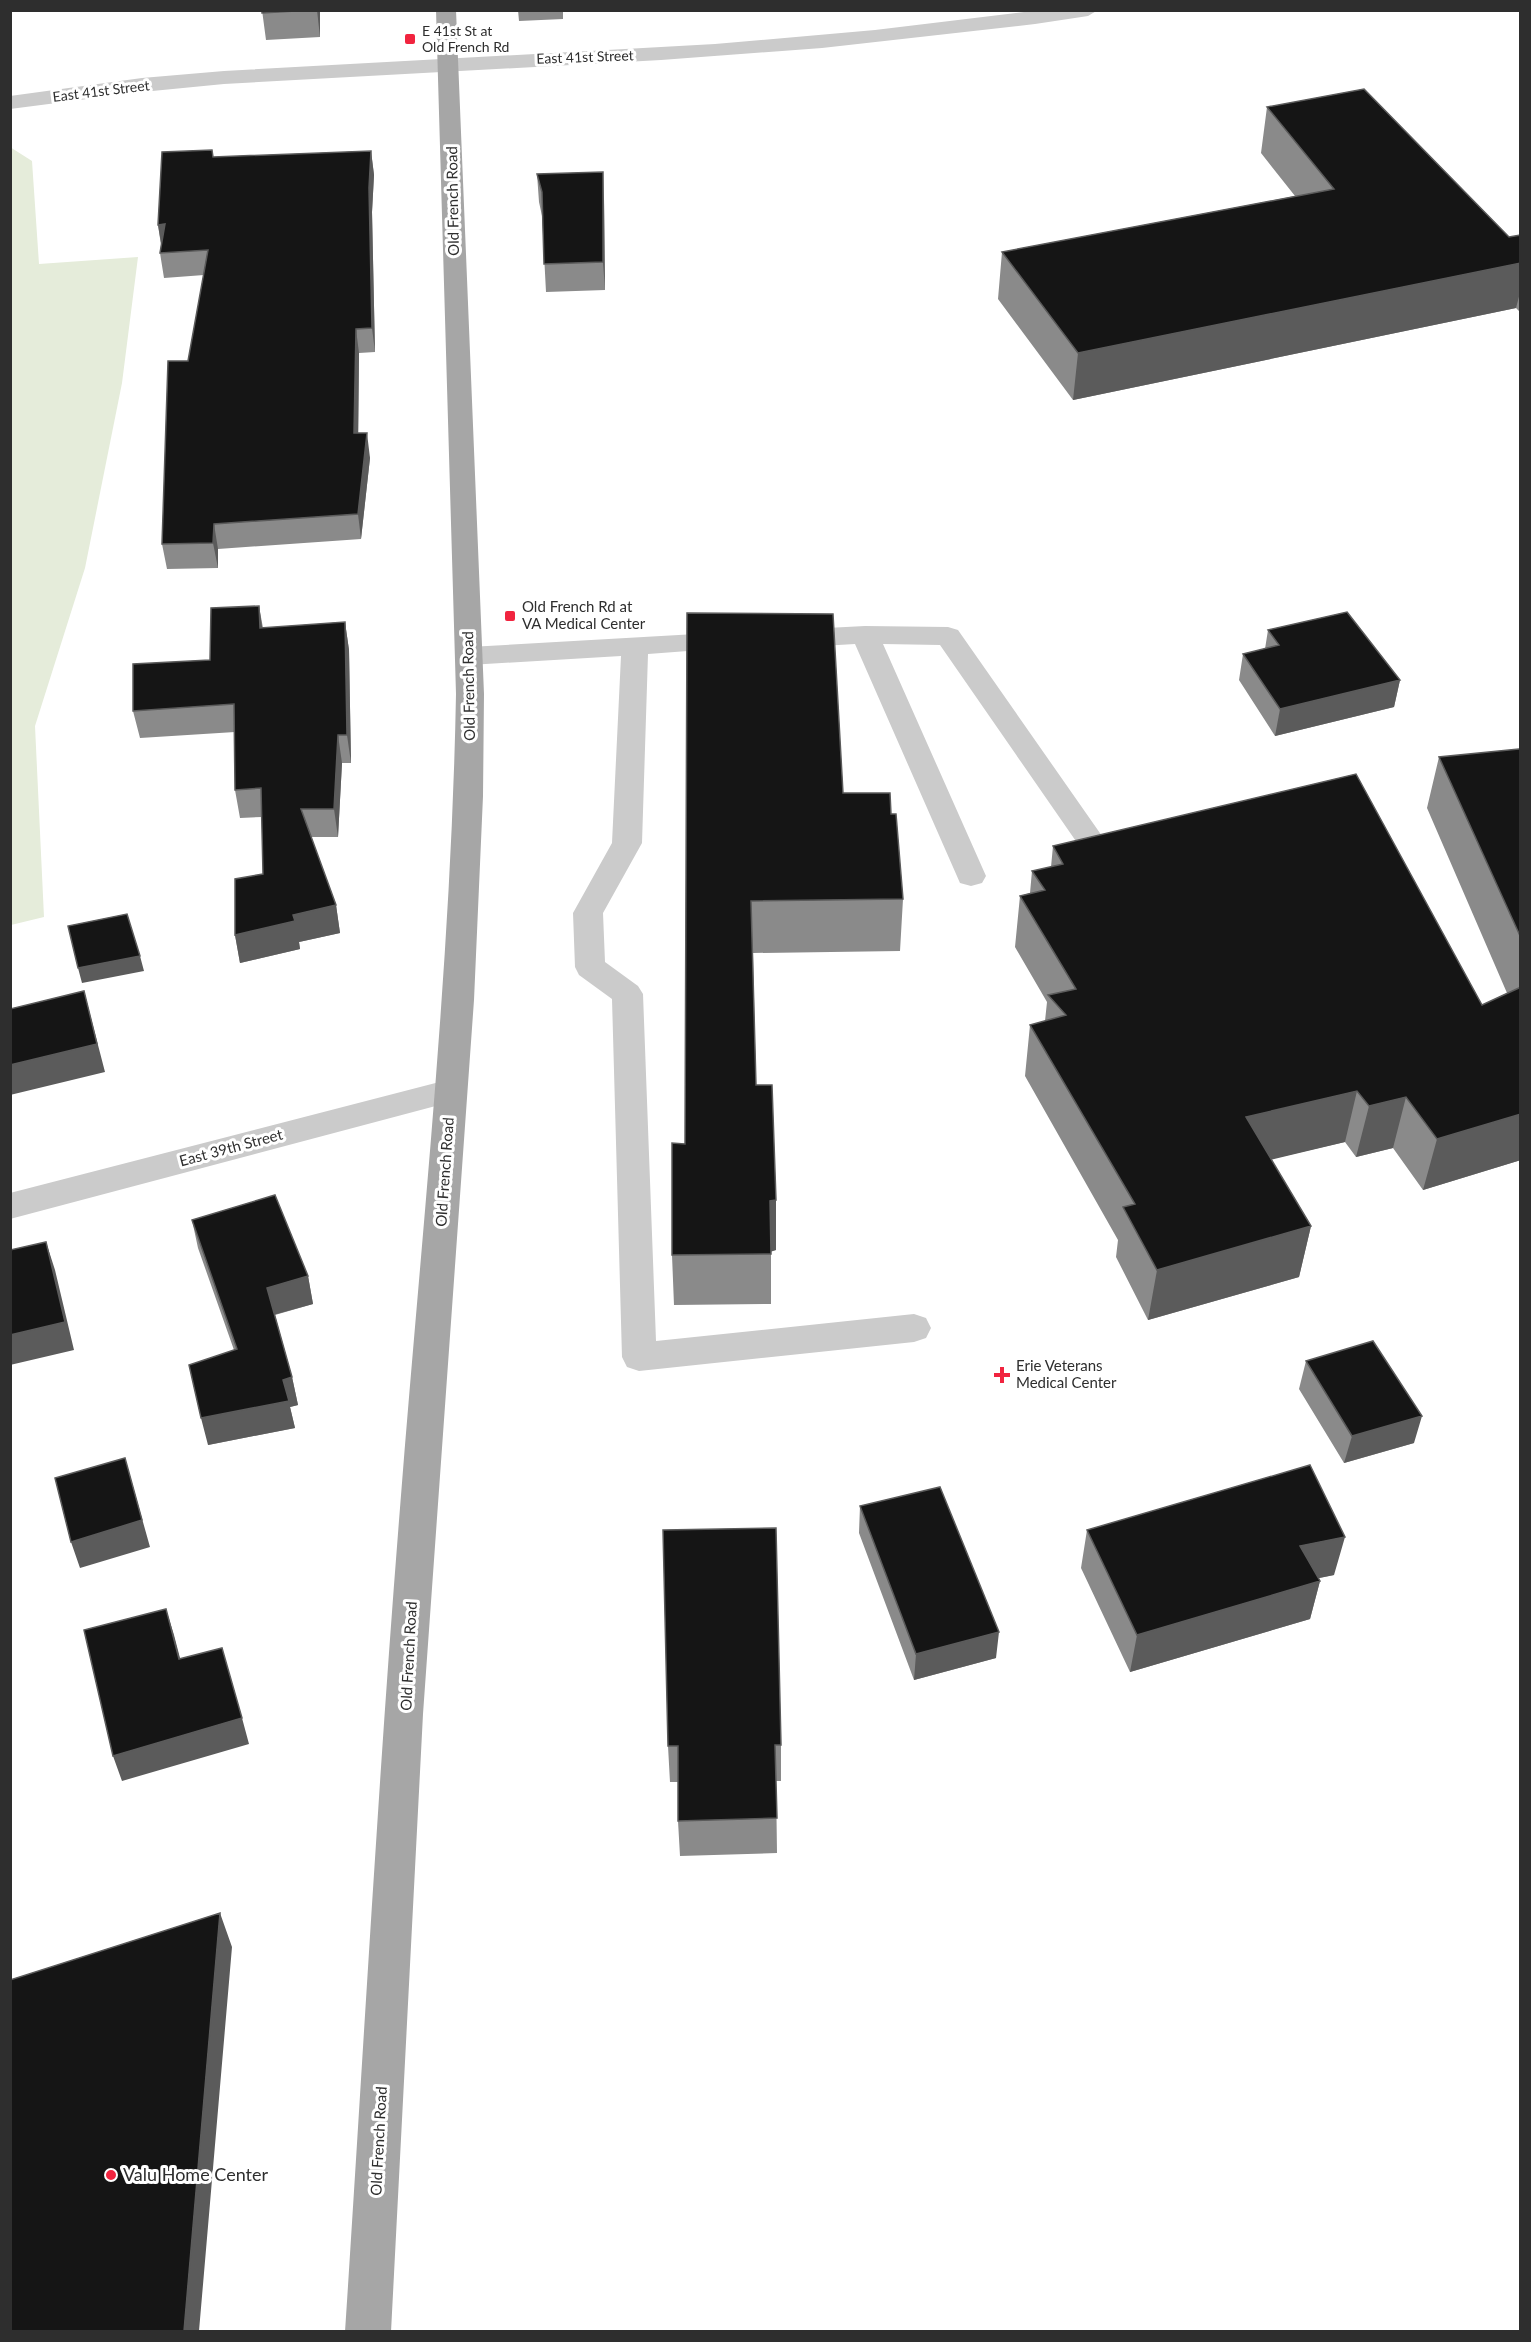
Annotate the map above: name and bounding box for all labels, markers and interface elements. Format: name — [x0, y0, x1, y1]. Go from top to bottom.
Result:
place label: E 41st St at Old French Rd — [422, 22, 509, 55]
marker: E 41st St at Old French Rd — [403, 32, 417, 46]
street label: East 41st Street — [536, 46, 634, 67]
street label: East 41st Street — [52, 76, 150, 105]
street label: Old French Road — [442, 146, 462, 256]
place label: Old French Rd at VA Medical Center — [522, 597, 646, 632]
marker: Old French Rd at VA Medical Center — [503, 609, 517, 623]
street label: Old French Road — [458, 631, 478, 741]
street label: Old French Road — [431, 1117, 457, 1227]
street label: East 39th Street — [177, 1124, 285, 1169]
place label: Erie Veterans Medical Center — [1016, 1356, 1117, 1391]
marker: Erie Veterans Medical Center — [993, 1366, 1011, 1384]
street label: Old French Road — [396, 1601, 420, 1711]
street label: Old French Road — [366, 2086, 390, 2196]
place label: Valu Home Center — [123, 2163, 268, 2185]
marker: Valu Home Center — [104, 2168, 118, 2182]

